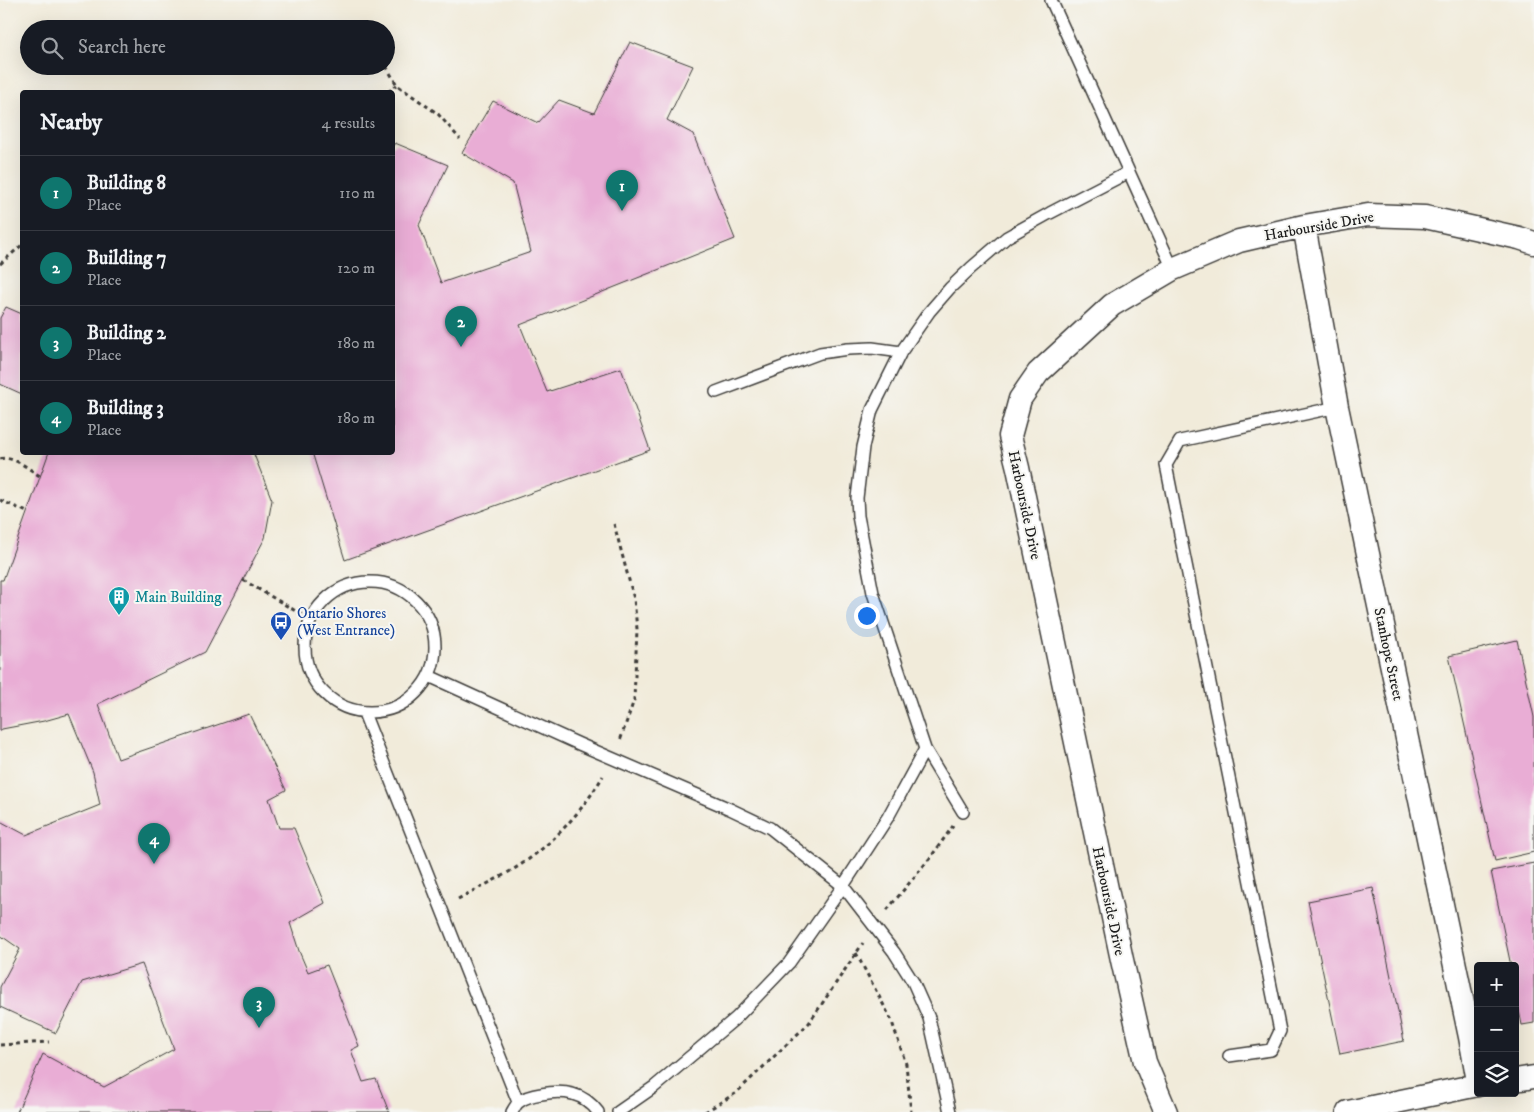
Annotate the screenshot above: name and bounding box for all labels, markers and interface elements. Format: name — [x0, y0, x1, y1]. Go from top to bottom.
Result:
search box — [20, 20, 395, 75]
icon: search — [38, 34, 66, 62]
text: Search here — [78, 36, 166, 59]
text: Nearby — [40, 110, 102, 136]
text: 4 results — [322, 113, 375, 133]
pin: 1 — [606, 170, 638, 211]
text: Building 8 — [87, 172, 166, 195]
text: 1 — [53, 183, 59, 203]
text: 110 m — [339, 183, 375, 203]
text: Place — [87, 195, 121, 215]
street label: Harbourside Drive — [1263, 208, 1375, 245]
text: Building 7 — [87, 247, 166, 270]
text: 2 — [52, 258, 60, 278]
text: 120 m — [337, 258, 375, 278]
text: Place — [87, 270, 121, 290]
pin: 2 — [445, 306, 477, 347]
text: Building 2 — [87, 322, 166, 345]
text: 3 — [53, 333, 59, 353]
text: 180 m — [337, 333, 375, 353]
text: Place — [87, 345, 121, 365]
text: Building 3 — [87, 397, 164, 420]
text: 4 — [51, 408, 61, 428]
text: 180 m — [337, 408, 375, 428]
text: Place — [87, 420, 121, 440]
street label: Harbourside Drive — [1004, 449, 1045, 561]
building icon: Main Building — [107, 585, 131, 616]
place label: Main Building — [135, 588, 222, 607]
your location — [854, 603, 880, 629]
place label: Ontario Shores (West Entrance) — [297, 604, 395, 640]
street label: Stanhope Street — [1369, 606, 1408, 702]
bus stop icon: Ontario Shores (West Entrance) — [269, 610, 293, 641]
pin: 4 — [138, 823, 170, 864]
street label: Harbourside Drive — [1088, 845, 1129, 957]
map controls — [1474, 962, 1519, 1097]
button: + — [1474, 962, 1519, 1007]
pin: 3 — [243, 987, 275, 1028]
button: − — [1474, 1007, 1519, 1052]
button: layers — [1474, 1052, 1519, 1097]

